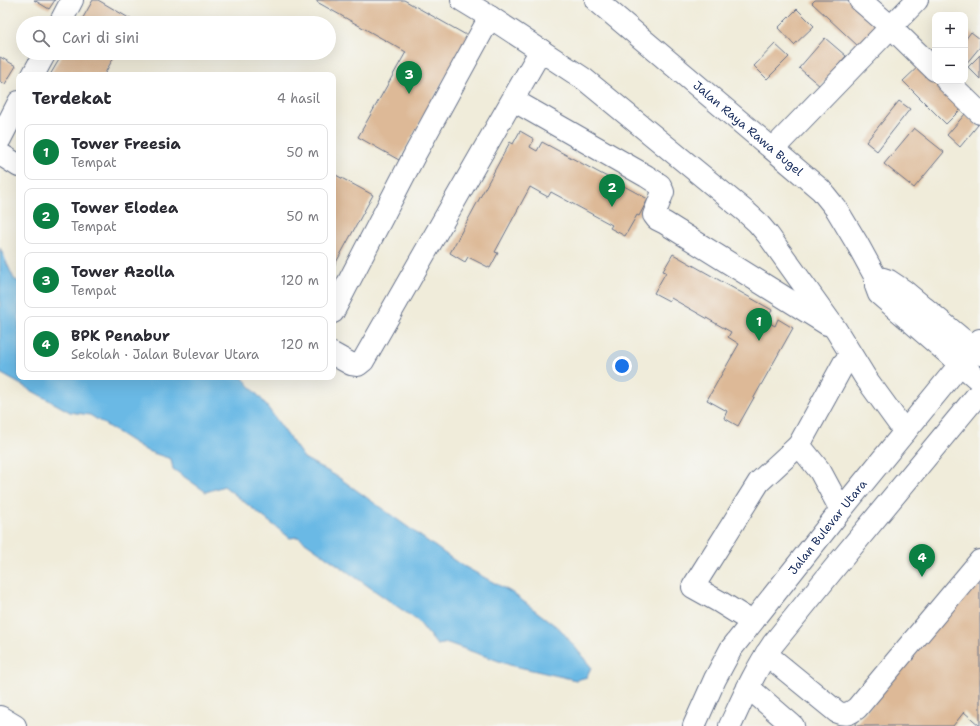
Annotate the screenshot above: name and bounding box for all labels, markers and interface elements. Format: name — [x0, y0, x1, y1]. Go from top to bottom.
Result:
map controls — [932, 12, 968, 84]
button: + — [932, 12, 968, 48]
search box — [16, 16, 336, 60]
icon: search — [30, 27, 52, 49]
text: Cari di sini — [62, 28, 139, 48]
button: − — [932, 48, 968, 84]
pin: 3 — [396, 61, 422, 94]
street label: Jalan Raya Rawa Bugel — [690, 77, 807, 180]
text: Terdekat — [32, 87, 112, 109]
text: 4 hasil — [277, 90, 320, 107]
text: Tower Freesia — [71, 134, 181, 154]
text: 1 — [43, 144, 49, 161]
text: 50 m — [286, 144, 319, 161]
text: Tempat — [71, 154, 117, 171]
pin: 2 — [599, 174, 625, 207]
text: Tower Elodea — [71, 198, 178, 218]
text: 2 — [41, 208, 51, 225]
text: 50 m — [286, 208, 319, 225]
text: Tempat — [71, 218, 117, 235]
text: Tower Azolla — [71, 262, 175, 282]
text: 3 — [41, 272, 51, 289]
text: 120 m — [281, 272, 319, 289]
text: Tempat — [71, 282, 117, 299]
pin: 1 — [746, 308, 772, 341]
text: BPK Penabur — [71, 326, 170, 346]
text: 4 — [41, 336, 51, 353]
text: 120 m — [281, 336, 319, 353]
text: Sekolah · Jalan Bulevar Utara — [71, 346, 259, 363]
your location — [612, 356, 632, 376]
street label: Jalan Bulevar Utara — [785, 476, 871, 578]
pin: 4 — [909, 544, 935, 577]

